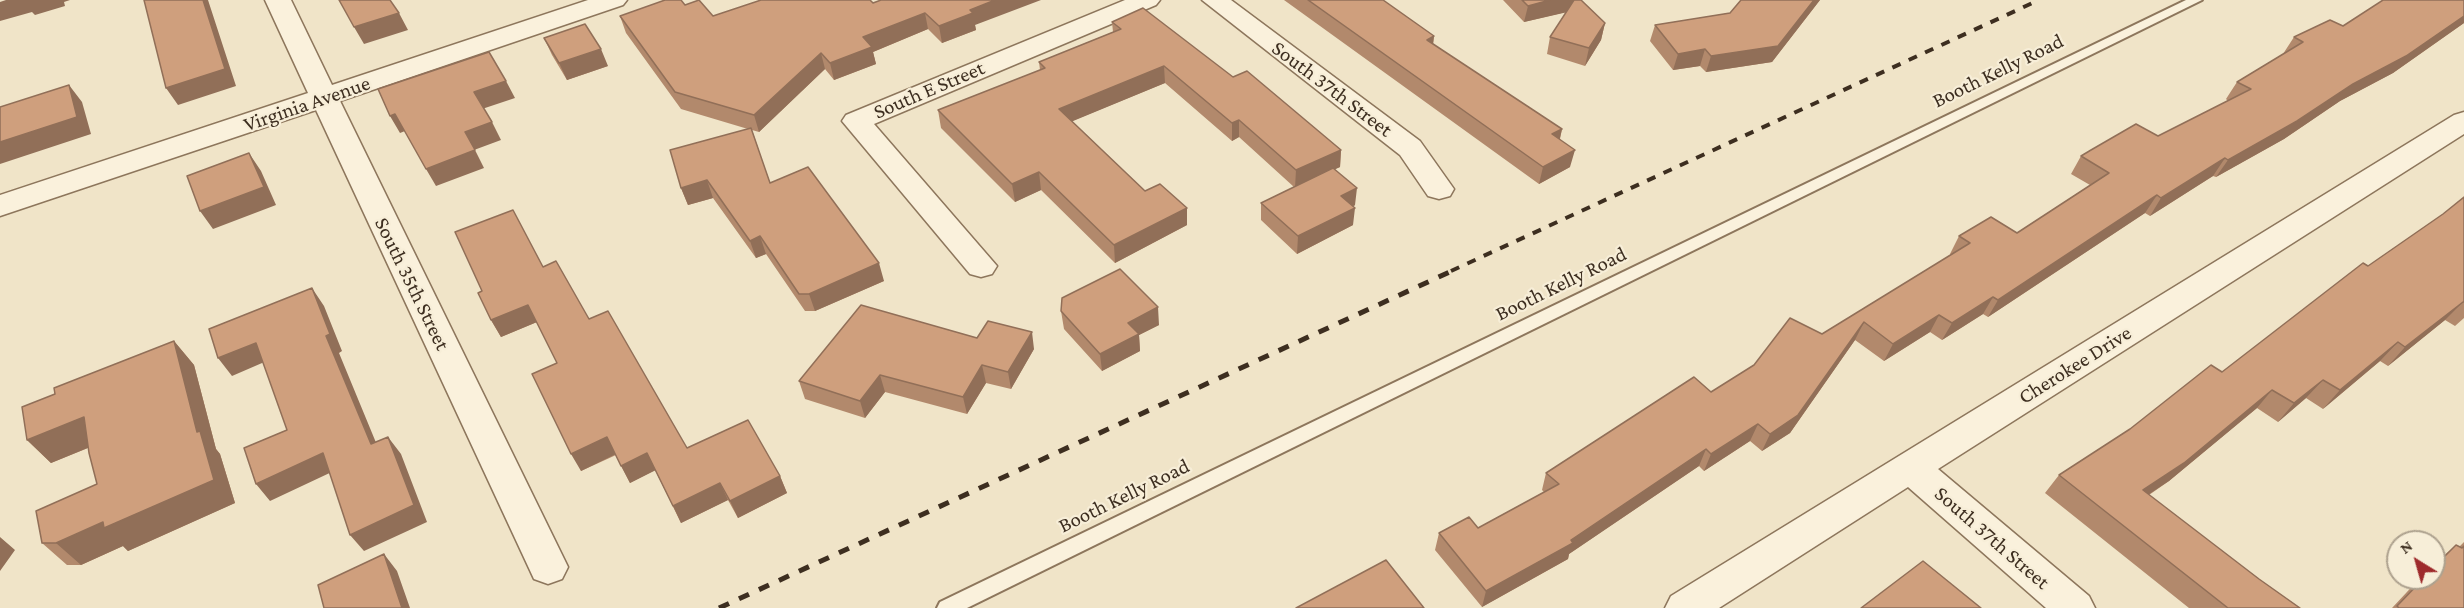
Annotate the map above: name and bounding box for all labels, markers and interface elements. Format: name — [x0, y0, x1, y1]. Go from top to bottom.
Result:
street label: Booth Kelly Road — [1928, 28, 2068, 114]
street label: South 37th Street — [1267, 36, 1397, 142]
street label: South E Street — [870, 55, 988, 125]
street label: Virginia Avenue — [240, 71, 374, 137]
street label: South 35th Street — [369, 213, 455, 355]
street label: Booth Kelly Road — [1491, 241, 1631, 327]
street label: Cherokee Drive — [2014, 320, 2136, 410]
street label: Booth Kelly Road — [1054, 453, 1194, 539]
street label: South 37th Street — [1929, 481, 2055, 595]
north arrow — [2386, 530, 2446, 590]
text: N — [2397, 537, 2416, 557]

